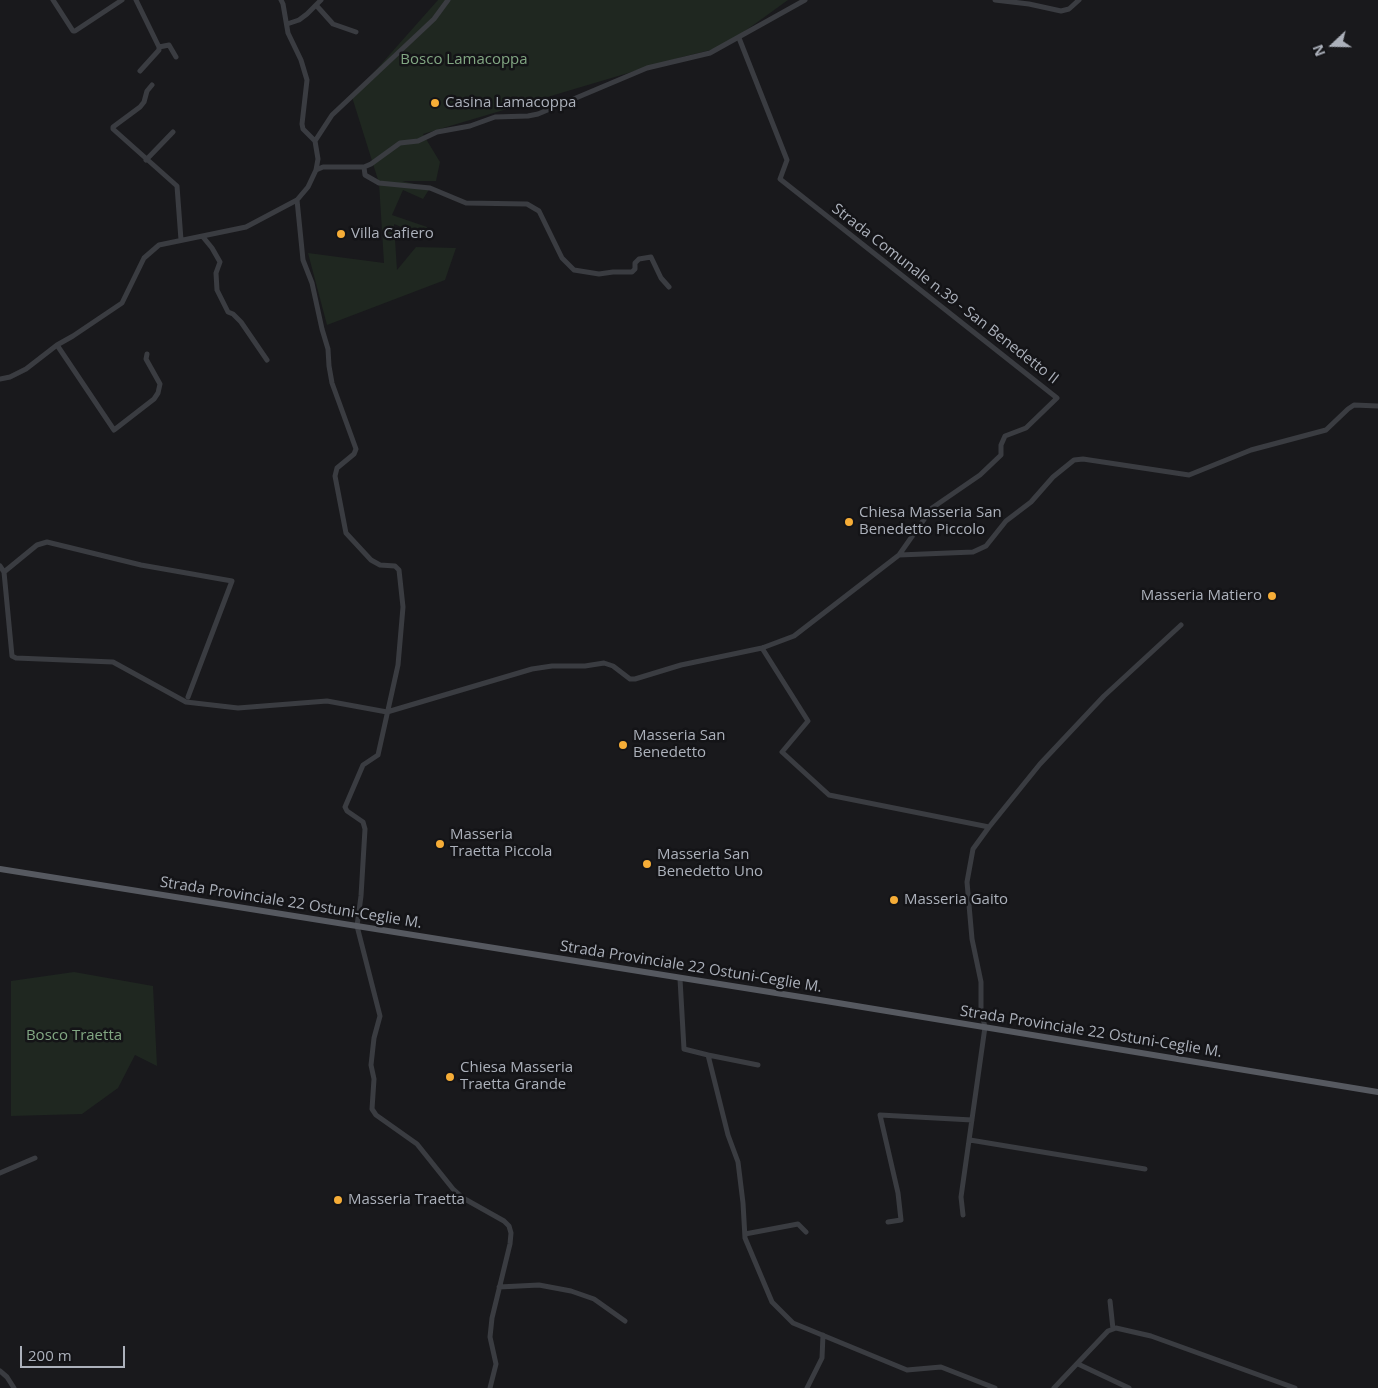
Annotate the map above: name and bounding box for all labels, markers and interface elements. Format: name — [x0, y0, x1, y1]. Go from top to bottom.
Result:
north arrow — [1308, 20, 1358, 70]
text: N — [1308, 42, 1329, 59]
park label: Bosco Lamacoppa — [400, 51, 528, 69]
place label: Casina Lamacoppa — [445, 94, 576, 112]
marker: Casina Lamacoppa — [429, 97, 441, 109]
street label: Strada Comunale n.39 - San Benedetto II — [828, 200, 1062, 388]
place label: Villa Cafiero — [351, 225, 434, 243]
marker: Villa Cafiero — [335, 228, 347, 240]
place label: Chiesa Masseria San Benedetto Piccolo — [859, 504, 1002, 539]
marker: Chiesa Masseria San Benedetto Piccolo — [843, 516, 855, 528]
place label: Masseria Matiero — [1141, 587, 1262, 605]
marker: Masseria Matiero — [1266, 590, 1278, 602]
place label: Masseria San Benedetto — [633, 727, 725, 762]
marker: Masseria San Benedetto — [617, 739, 629, 751]
place label: Masseria Traetta Piccola — [450, 826, 552, 861]
marker: Masseria Traetta Piccola — [434, 838, 446, 850]
place label: Masseria San Benedetto Uno — [657, 846, 763, 881]
marker: Masseria San Benedetto Uno — [641, 858, 653, 870]
street label: Strada Provinciale 22 Ostuni-Ceglie M. — [159, 873, 423, 933]
place label: Masseria Gaito — [904, 891, 1008, 909]
marker: Masseria Gaito — [888, 894, 900, 906]
street label: Strada Provinciale 22 Ostuni-Ceglie M. — [559, 937, 823, 997]
street label: Strada Provinciale 22 Ostuni-Ceglie M. — [959, 1002, 1223, 1062]
park label: Bosco Traetta — [26, 1027, 122, 1045]
place label: Chiesa Masseria Traetta Grande — [460, 1059, 573, 1094]
marker: Chiesa Masseria Traetta Grande — [444, 1071, 456, 1083]
place label: Masseria Traetta — [348, 1191, 465, 1209]
marker: Masseria Traetta — [332, 1194, 344, 1206]
scale bar — [22, 1336, 128, 1368]
text: 200 m — [28, 1345, 72, 1365]

